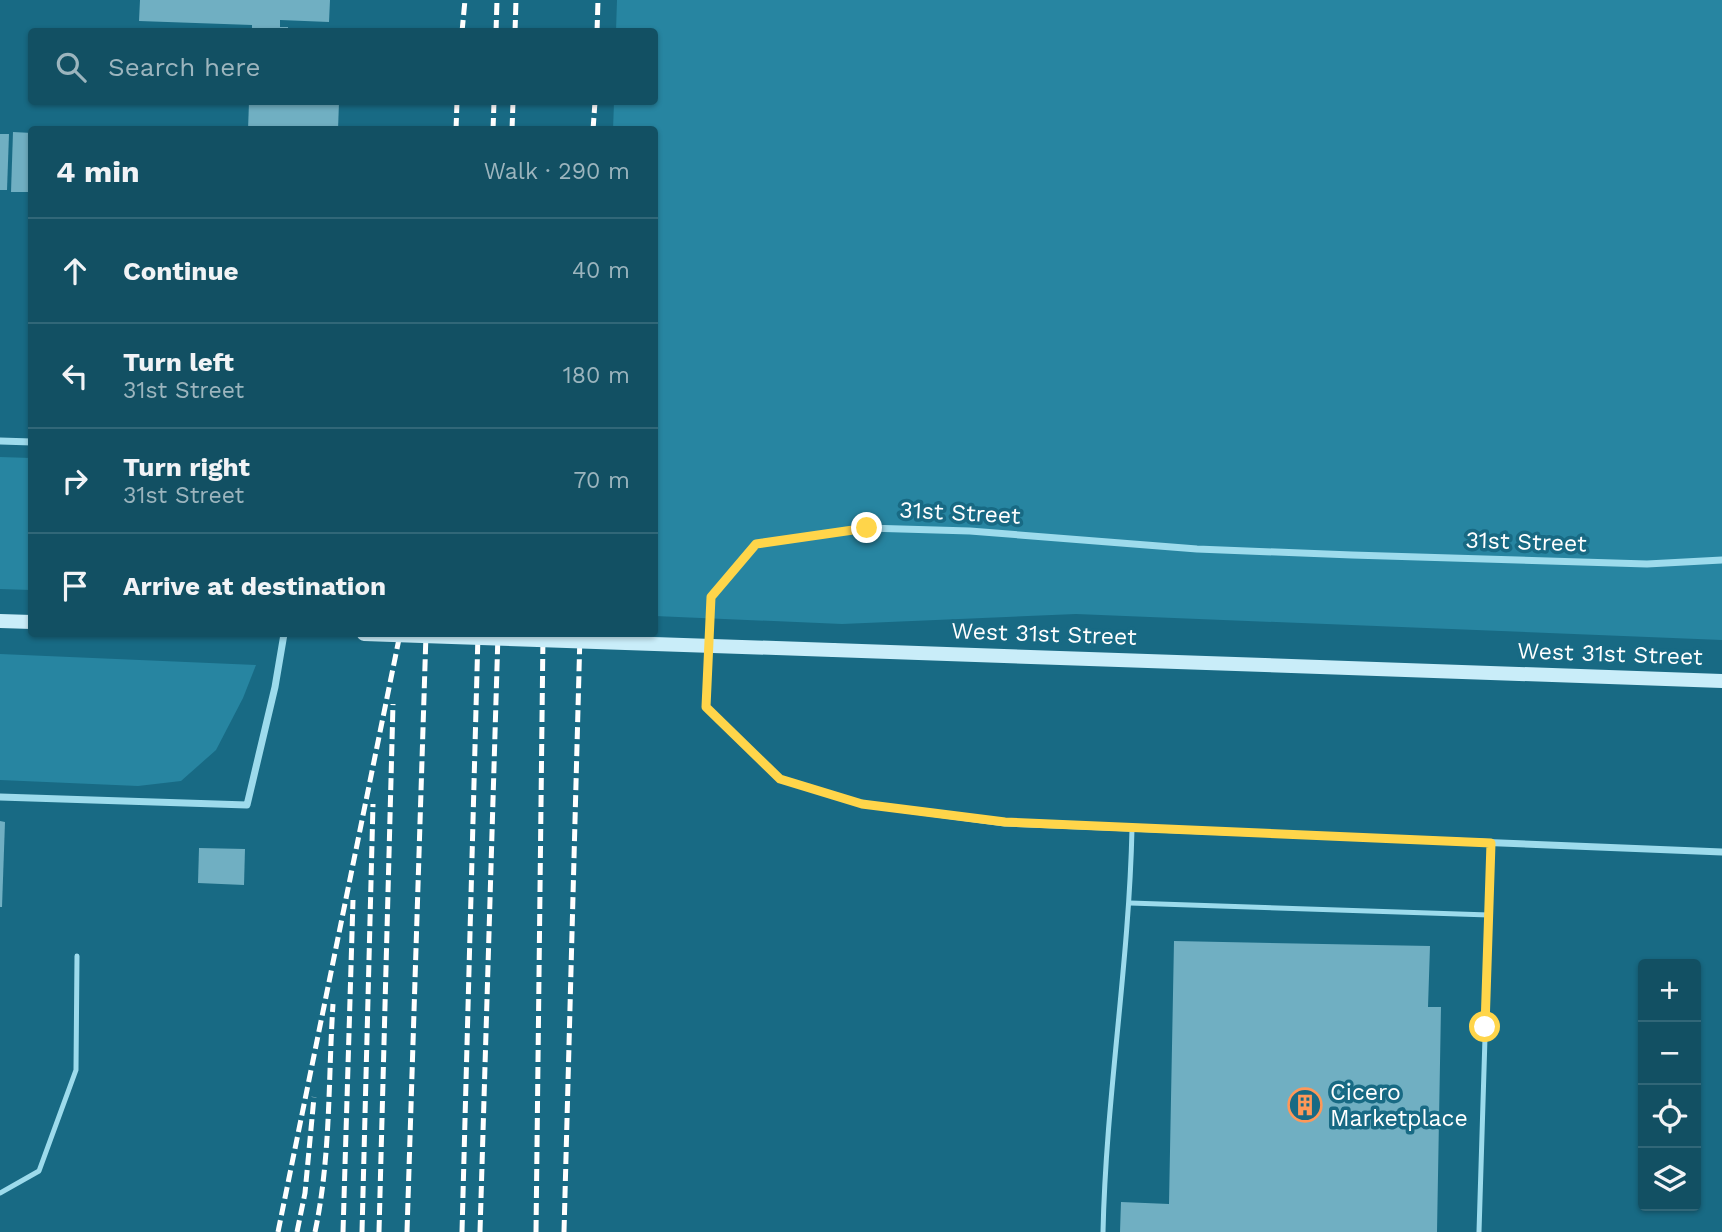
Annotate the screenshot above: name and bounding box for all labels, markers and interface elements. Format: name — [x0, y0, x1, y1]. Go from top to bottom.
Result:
search box — [28, 28, 658, 105]
icon: search — [52, 48, 90, 86]
text: Search here — [108, 52, 260, 82]
text: 4 min — [56, 154, 140, 189]
text: Walk · 290 m — [484, 158, 630, 185]
icon: ahead — [56, 252, 94, 290]
text: Continue — [123, 256, 239, 286]
text: 40 m — [572, 257, 630, 284]
text: Turn left — [123, 347, 234, 377]
icon: left — [56, 357, 94, 395]
text: 180 m — [563, 362, 630, 389]
text: 31st Street — [123, 377, 244, 404]
text: Turn right — [123, 452, 250, 482]
icon: right — [56, 462, 94, 500]
text: 70 m — [573, 467, 630, 494]
text: 31st Street — [123, 482, 244, 509]
street label: 31st Street — [899, 496, 1022, 530]
route end — [851, 512, 882, 543]
street label: 31st Street — [1465, 526, 1587, 558]
icon: arrive — [56, 567, 94, 605]
text: Arrive at destination — [123, 571, 386, 601]
street label: West 31st Street — [951, 617, 1137, 651]
street label: West 31st Street — [1517, 637, 1703, 671]
map controls — [1638, 959, 1701, 1211]
button: + — [1638, 959, 1701, 1022]
route start — [1469, 1011, 1500, 1042]
button: − — [1638, 1022, 1701, 1085]
place label: Cicero Marketplace — [1330, 1079, 1468, 1132]
button: locate — [1638, 1085, 1701, 1148]
building icon: Cicero Marketplace — [1286, 1086, 1324, 1124]
button: layers — [1638, 1148, 1701, 1211]

